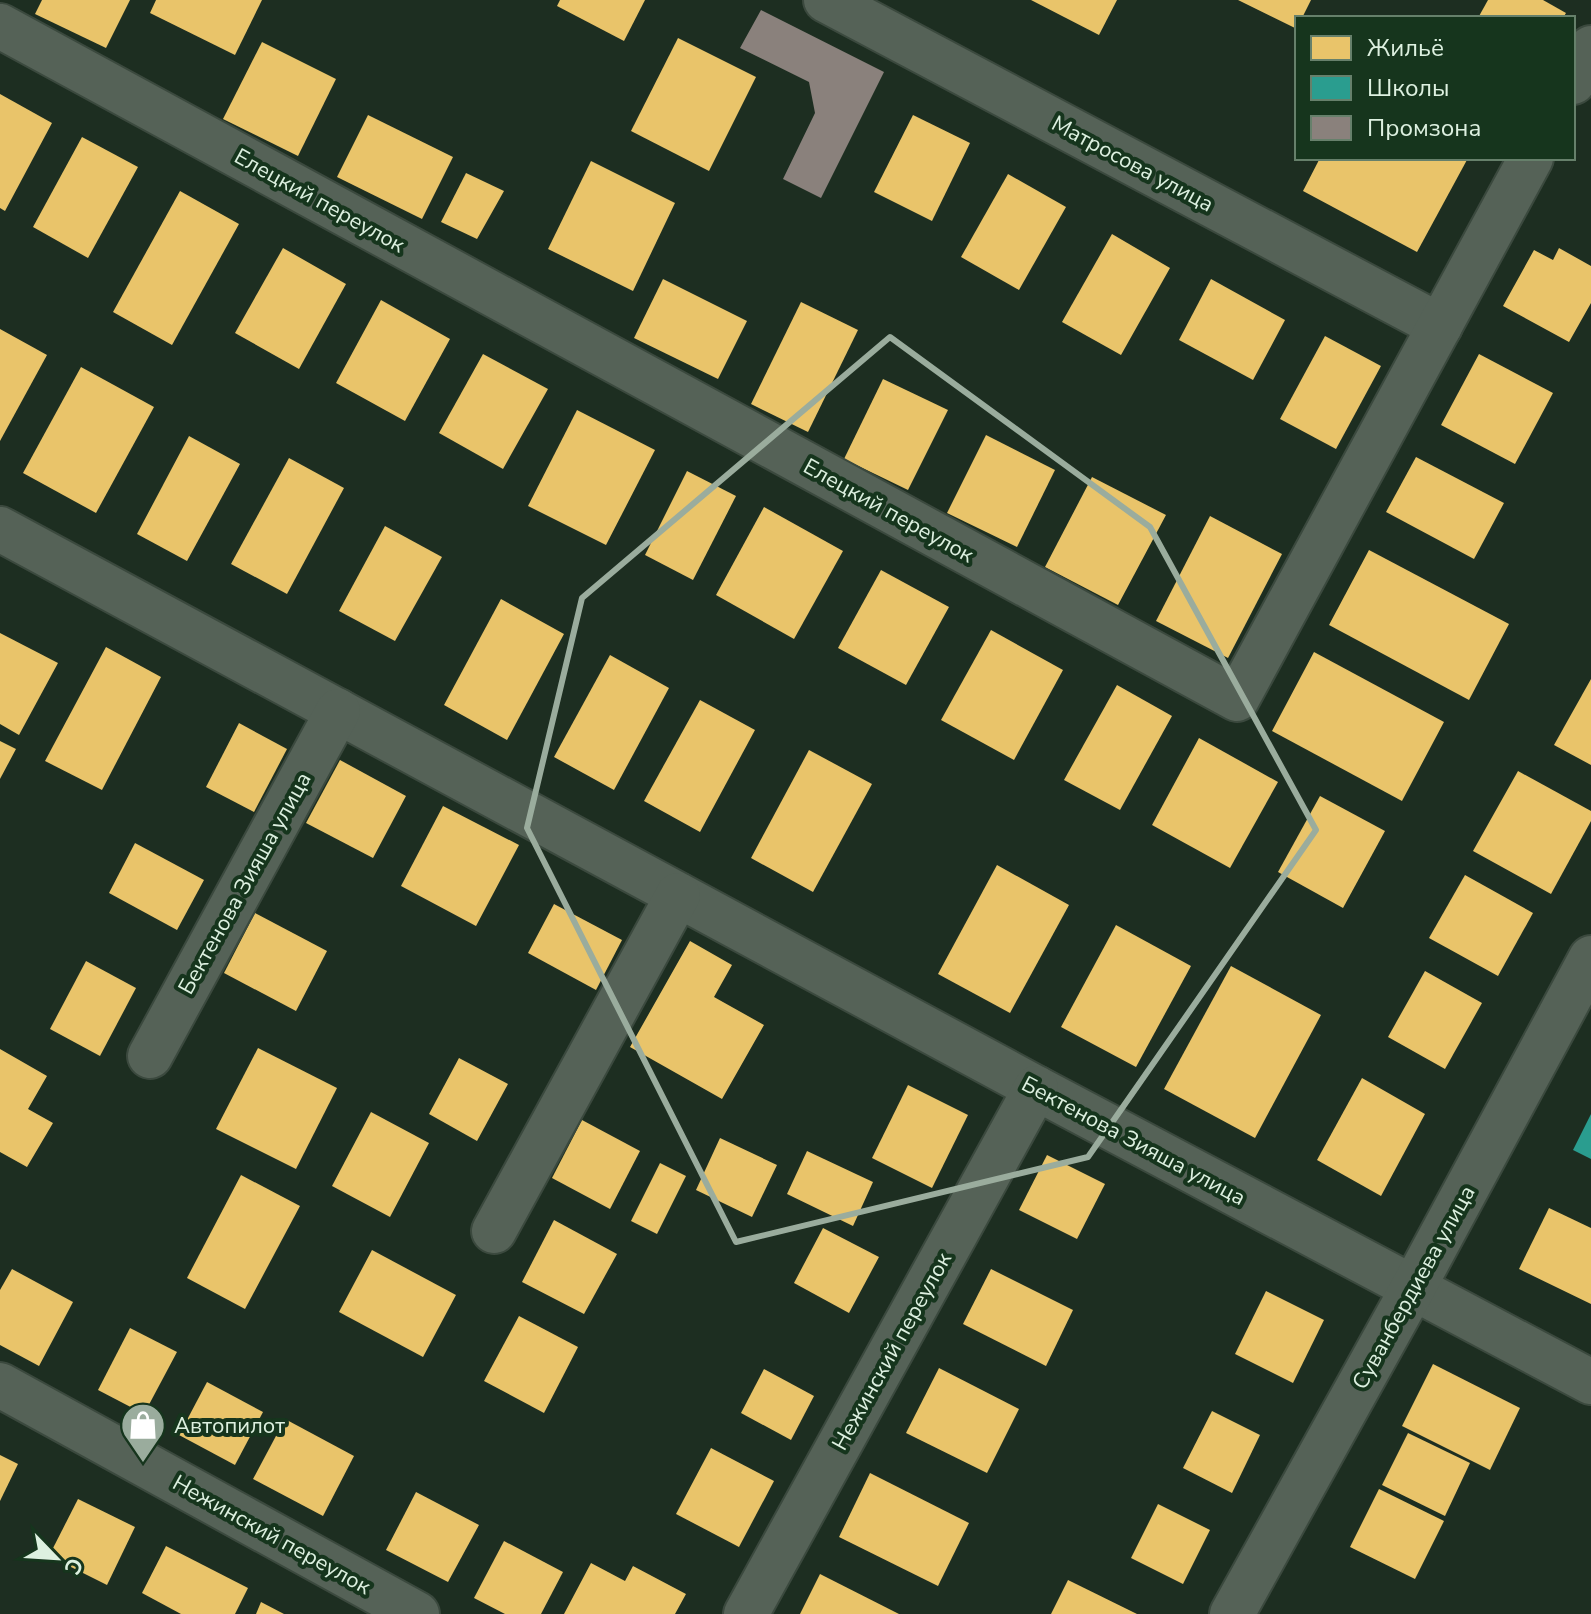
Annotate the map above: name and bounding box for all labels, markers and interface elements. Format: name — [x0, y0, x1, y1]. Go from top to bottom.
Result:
legend — [1295, 16, 1575, 160]
text: Жильё — [1367, 32, 1444, 64]
text: Школы — [1367, 72, 1450, 104]
street label: Матросова улица — [1046, 108, 1219, 219]
text: Промзона — [1367, 112, 1481, 144]
street label: Елецкий переулок — [229, 142, 411, 260]
street label: Елецкий переулок — [798, 452, 980, 570]
street label: Бектенова Зияша улица — [171, 767, 319, 1000]
street label: Бектенова Зияша улица — [1016, 1069, 1251, 1213]
street label: Суванбердиева улица — [1345, 1180, 1482, 1395]
street label: Нежинский переулок — [825, 1247, 959, 1456]
shop icon: Автопилот — [119, 1401, 167, 1464]
place label: Автопилот — [174, 1411, 285, 1441]
street label: Нежинский переулок — [167, 1468, 376, 1602]
north arrow — [16, 1518, 96, 1598]
text: С — [56, 1553, 90, 1579]

